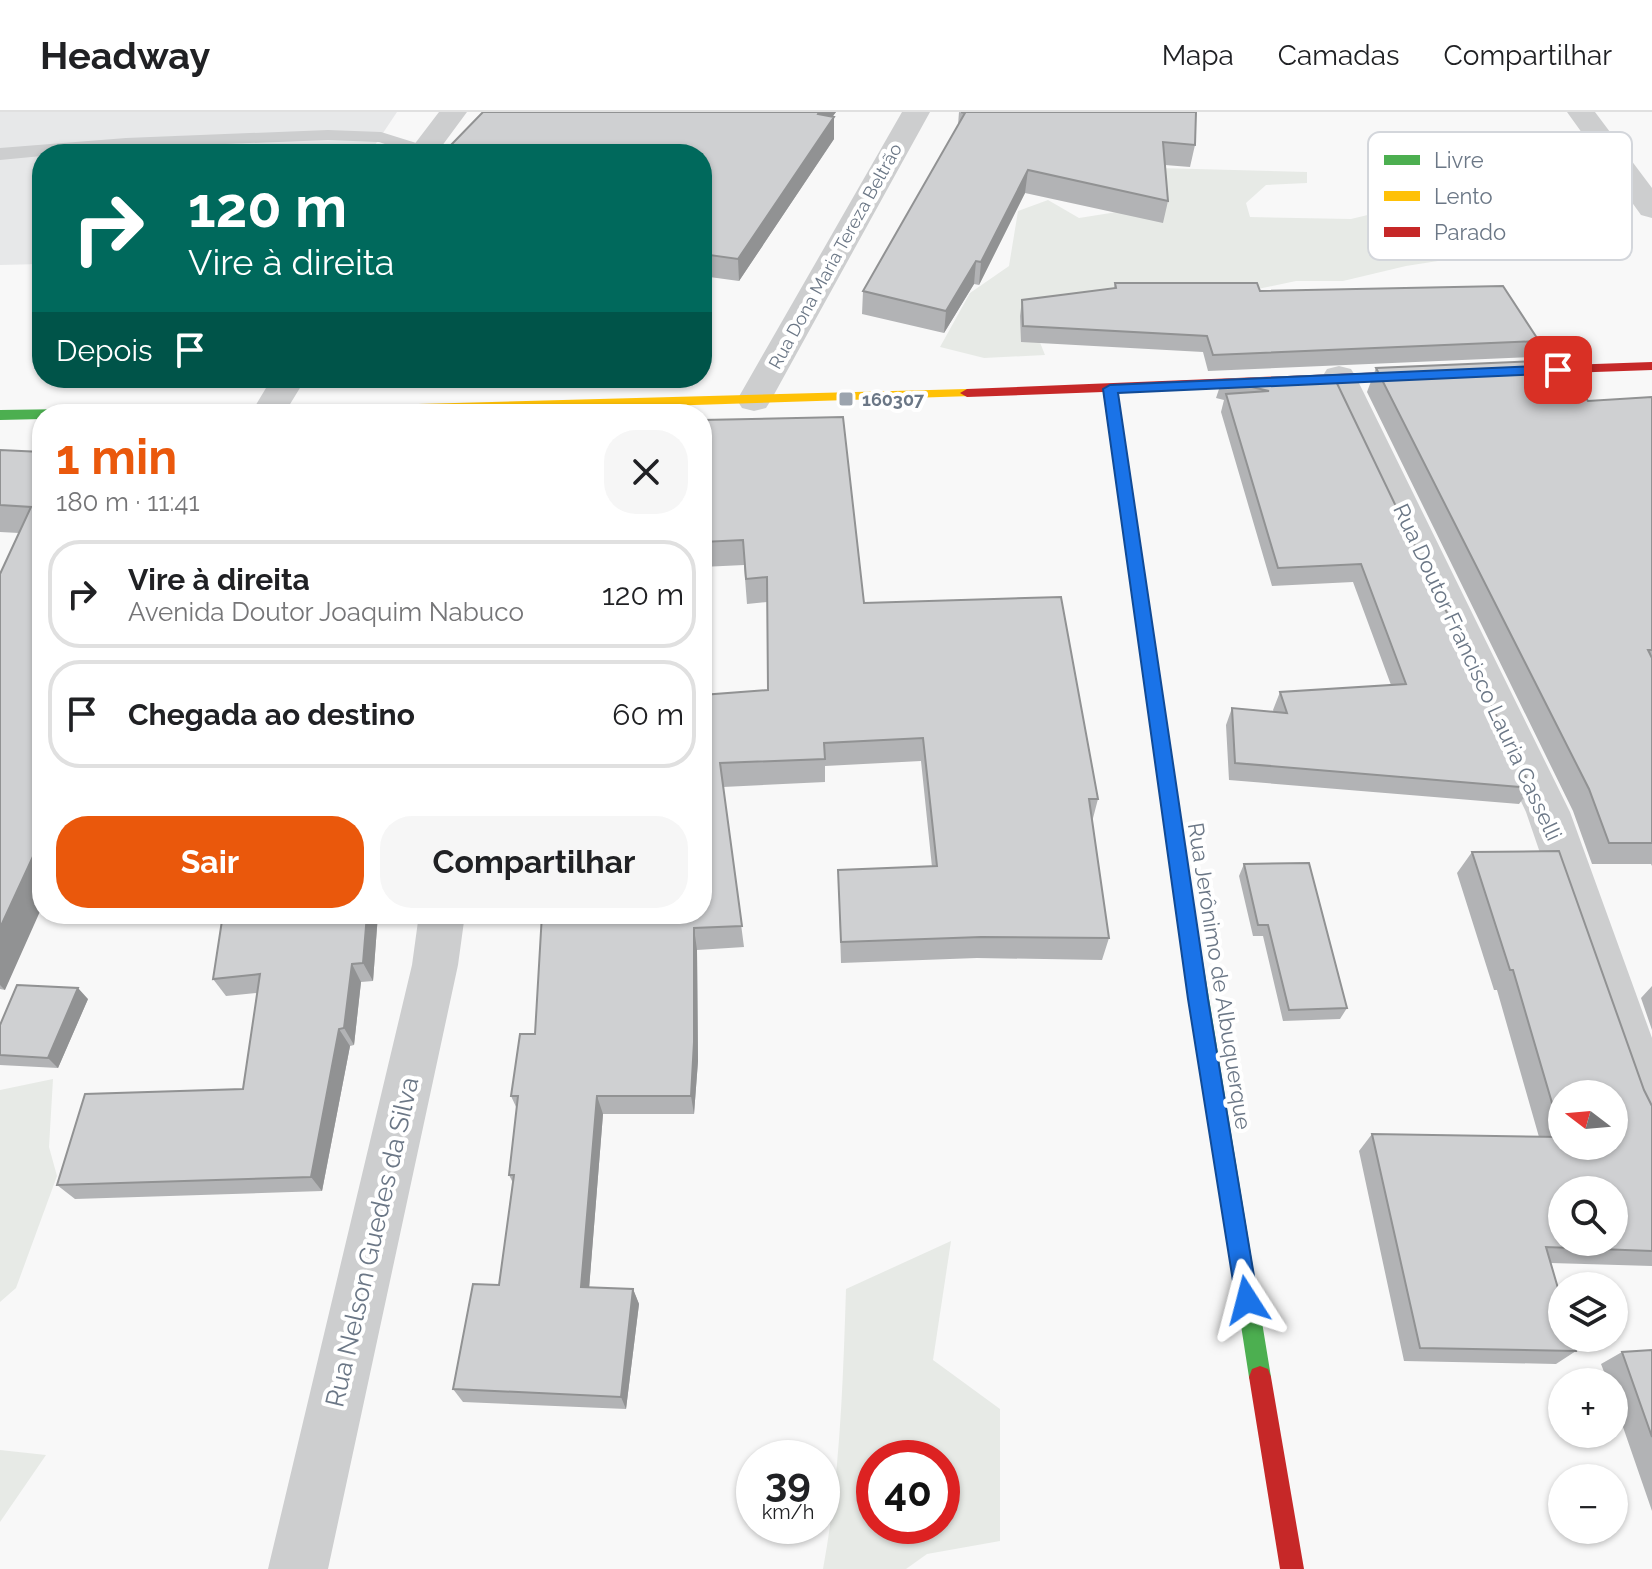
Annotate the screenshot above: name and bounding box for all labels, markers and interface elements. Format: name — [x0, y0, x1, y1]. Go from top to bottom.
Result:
text: Headway — [40, 33, 210, 78]
text: Mapa — [1162, 39, 1234, 72]
text: Camadas — [1278, 39, 1400, 72]
text: Compartilhar — [1444, 39, 1612, 72]
legend — [1368, 132, 1632, 260]
street label: Rua Dona Maria Tereza Beltrão — [764, 139, 906, 372]
text: Livre — [1434, 147, 1484, 173]
text: 120 m — [188, 174, 347, 240]
icon: right — [56, 176, 160, 280]
text: Lento — [1434, 183, 1492, 209]
text: Parado — [1434, 219, 1506, 245]
text: Vire à direita — [188, 241, 394, 283]
icon: arrive — [168, 328, 212, 372]
text: Depois — [56, 333, 152, 368]
pin — [1524, 336, 1592, 404]
icon: arrive — [1536, 348, 1580, 392]
place label: 160307 — [862, 389, 925, 410]
marker: 160307 — [837, 390, 855, 408]
text: 1 min — [56, 429, 177, 485]
button: close — [604, 430, 688, 514]
text: 180 m · 11:41 — [56, 487, 200, 517]
street label: Rua Doutor Francisco Lauria Casselli — [1388, 499, 1568, 845]
text: Vire à direita — [128, 562, 310, 597]
icon: right — [60, 572, 104, 616]
text: 120 m — [602, 577, 684, 612]
text: Avenida Doutor Joaquim Nabuco — [128, 597, 524, 627]
icon: arrive — [60, 692, 104, 736]
text: Chegada ao destino — [128, 697, 415, 732]
text: 60 m — [612, 697, 684, 732]
button: Sair — [56, 816, 364, 908]
button: Compartilhar — [380, 816, 688, 908]
street label: Rua Jerônimo de Albuquerque — [1183, 821, 1257, 1131]
street label: Rua Nelson Guedes da Silva — [319, 1074, 425, 1410]
north arrow — [1548, 1080, 1628, 1160]
map controls — [1548, 1080, 1628, 1544]
button: search — [1548, 1176, 1628, 1256]
position arrow — [1205, 1258, 1289, 1342]
button: layers — [1548, 1272, 1628, 1352]
button: + — [1548, 1368, 1628, 1448]
speed limit sign: 40 — [856, 1440, 960, 1544]
text: 39 — [765, 1458, 811, 1505]
button: − — [1548, 1464, 1628, 1544]
text: km/h — [762, 1500, 814, 1524]

